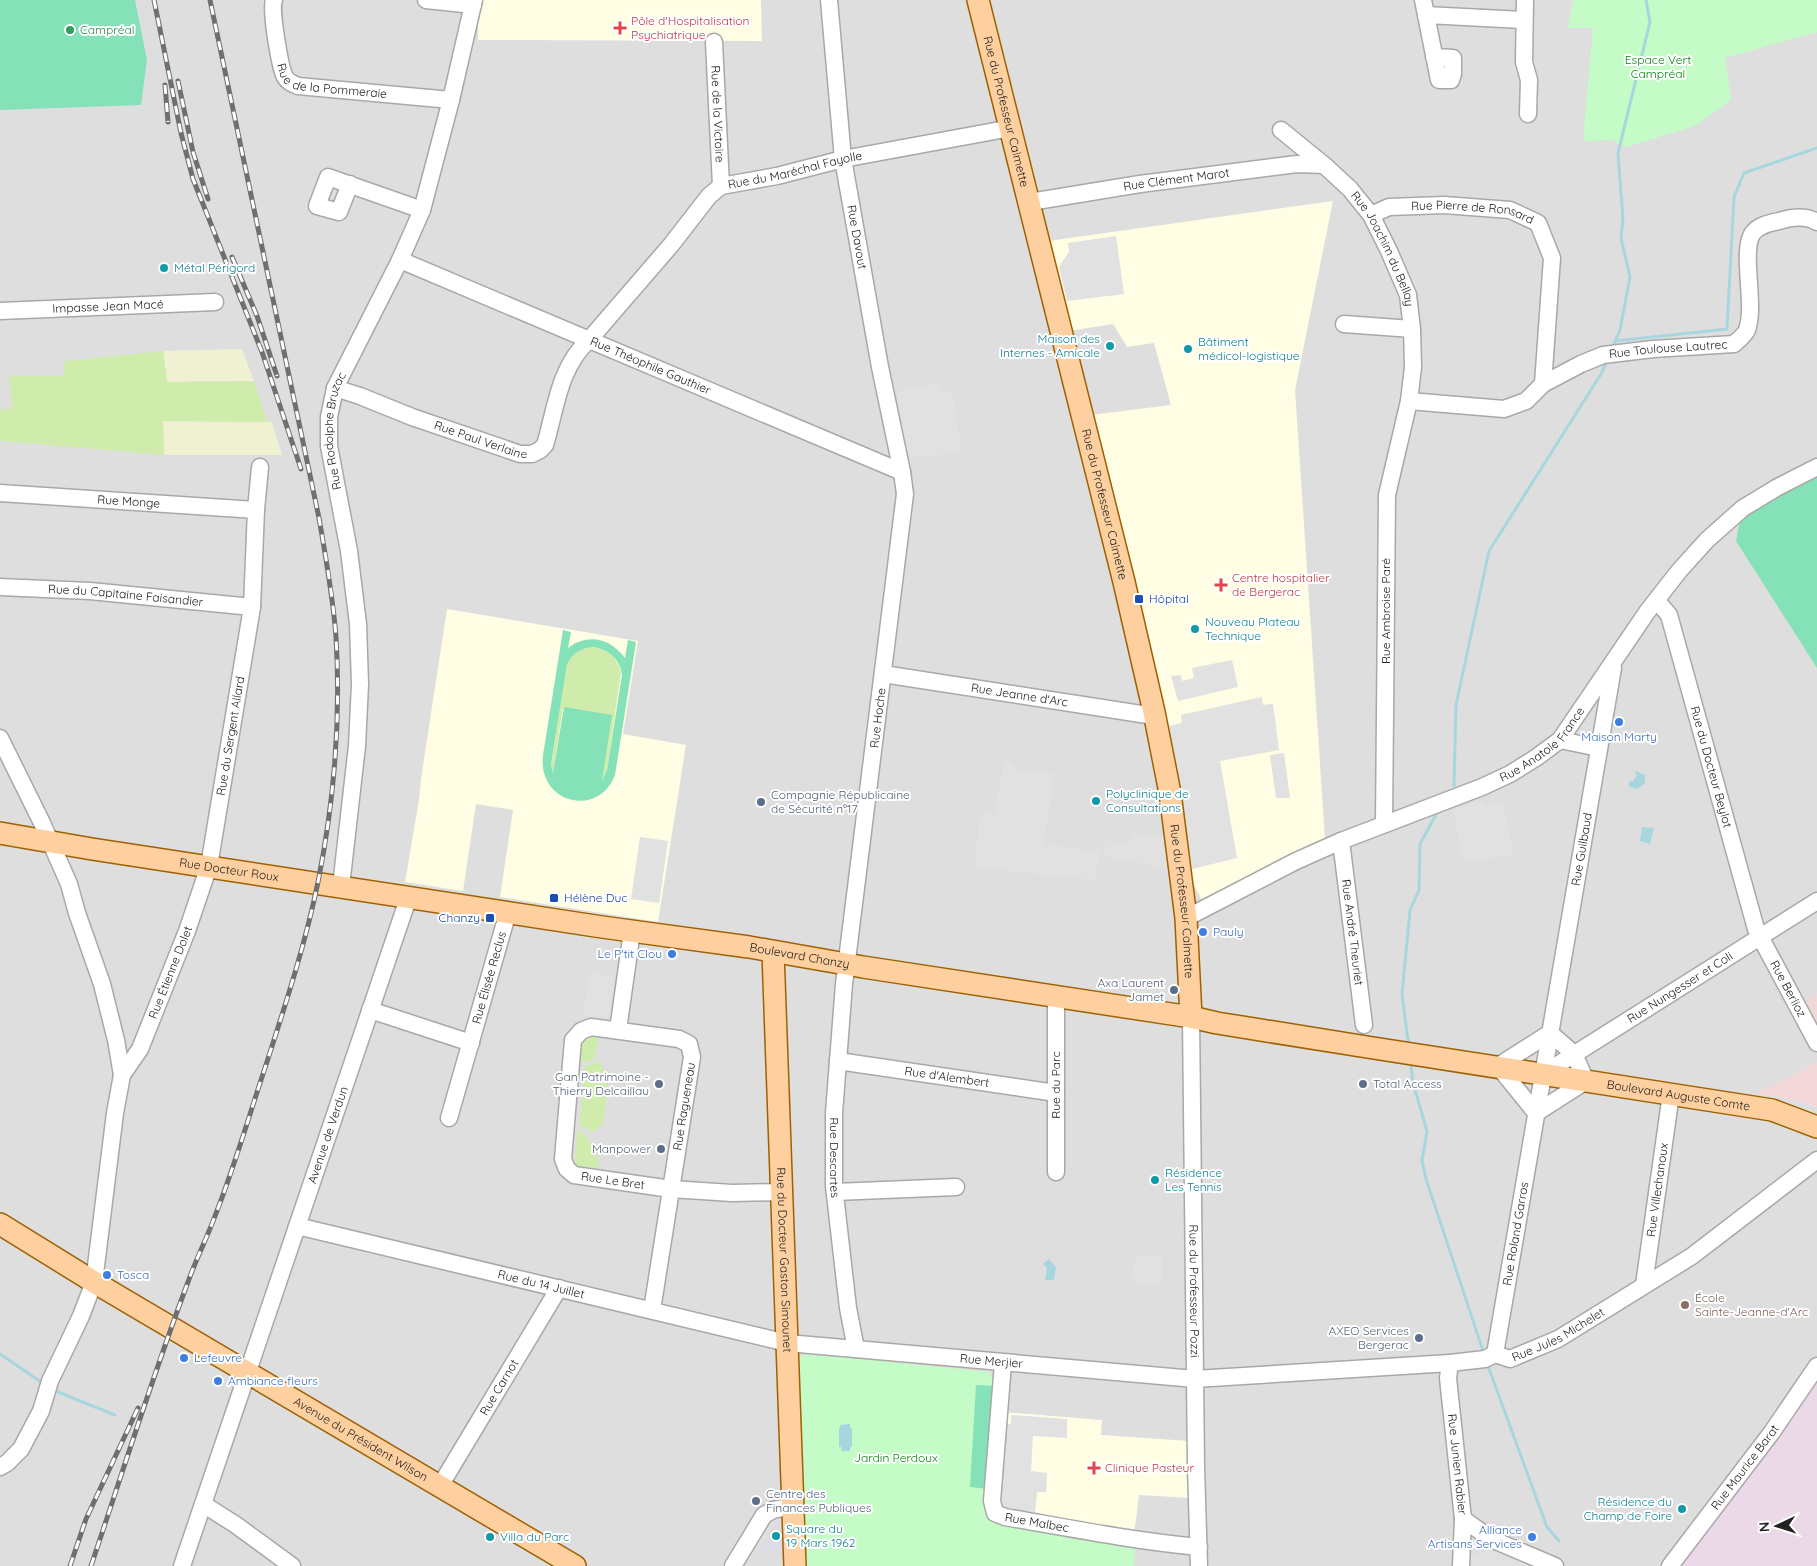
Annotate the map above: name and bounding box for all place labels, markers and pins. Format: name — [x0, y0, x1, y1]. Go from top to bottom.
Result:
place label: Pôle d'Hospitalisation Psychiatrique — [631, 13, 750, 42]
marker: Pôle d'Hospitalisation Psychiatrique — [613, 21, 627, 35]
place label: Campréal — [80, 22, 135, 37]
marker: Campréal — [64, 24, 76, 36]
place label: Métal Périgord — [174, 260, 255, 275]
marker: Métal Périgord — [158, 262, 170, 274]
place label: Maison des Internes - Amicale — [1000, 331, 1100, 360]
place label: Bâtiment médicol-logistique — [1198, 334, 1300, 363]
marker: Maison des Internes - Amicale — [1104, 340, 1116, 352]
marker: Bâtiment médicol-logistique — [1182, 343, 1194, 355]
place label: Centre hospitalier de Bergerac — [1232, 570, 1330, 599]
marker: Centre hospitalier de Bergerac — [1214, 578, 1228, 592]
place label: Hôpital — [1149, 591, 1189, 606]
marker: Hôpital — [1133, 593, 1145, 605]
place label: Nouveau Plateau Technique — [1205, 614, 1300, 643]
marker: Nouveau Plateau Technique — [1189, 623, 1201, 635]
marker: Maison Marty — [1613, 716, 1625, 728]
place label: Maison Marty — [1581, 729, 1657, 744]
place label: Polyclinique de Consultations — [1106, 786, 1189, 815]
place label: Compagnie Républicaine de Sécurité n°17 — [771, 787, 910, 816]
marker: Polyclinique de Consultations — [1090, 795, 1102, 807]
marker: Compagnie Républicaine de Sécurité n°17 — [755, 796, 767, 808]
place label: Hélène Duc — [564, 890, 628, 905]
marker: Hélène Duc — [548, 892, 560, 904]
place label: Chanzy — [439, 910, 480, 925]
marker: Chanzy — [484, 912, 496, 924]
place label: Pauly — [1213, 924, 1243, 939]
marker: Pauly — [1197, 926, 1209, 938]
place label: Le P'tit Clou — [598, 946, 662, 961]
marker: Le P'tit Clou — [666, 948, 678, 960]
place label: Axa Laurent Jamet — [1097, 975, 1164, 1004]
marker: Axa Laurent Jamet — [1168, 984, 1180, 996]
place label: Gan Patrimoine - Thierry Delcaillau — [553, 1069, 649, 1098]
place label: Total Access — [1373, 1076, 1442, 1091]
marker: Gan Patrimoine - Thierry Delcaillau — [653, 1078, 665, 1090]
marker: Total Access — [1357, 1078, 1369, 1090]
place label: Manpower — [592, 1141, 651, 1156]
marker: Manpower — [655, 1143, 667, 1155]
place label: Résidence Les Tennis — [1165, 1165, 1222, 1194]
marker: Résidence Les Tennis — [1149, 1174, 1161, 1186]
place label: Tosca — [117, 1267, 149, 1282]
marker: Tosca — [101, 1269, 113, 1281]
place label: École Sainte-Jeanne-d'Arc — [1695, 1290, 1808, 1319]
marker: École Sainte-Jeanne-d'Arc — [1679, 1299, 1691, 1311]
place label: AXEO Services Bergerac — [1328, 1323, 1409, 1352]
marker: AXEO Services Bergerac — [1413, 1332, 1425, 1344]
place label: Lefeuvre — [194, 1350, 242, 1365]
marker: Lefeuvre — [178, 1352, 190, 1364]
place label: Ambiance fleurs — [228, 1373, 318, 1388]
marker: Ambiance fleurs — [212, 1375, 224, 1387]
place label: Clinique Pasteur — [1105, 1460, 1194, 1475]
marker: Clinique Pasteur — [1087, 1461, 1101, 1475]
place label: Centre des Finances Publiques — [766, 1486, 872, 1515]
place label: Résidence du Champ de Foire — [1584, 1494, 1672, 1523]
marker: Centre des Finances Publiques — [750, 1495, 762, 1507]
marker: Résidence du Champ de Foire — [1676, 1503, 1688, 1515]
place label: Square du 19 Mars 1962 — [786, 1521, 856, 1550]
place label: Alliance Artisans Services — [1428, 1522, 1522, 1551]
place label: Villa du Parc — [500, 1529, 569, 1544]
marker: Square du 19 Mars 1962 — [770, 1530, 782, 1542]
marker: Villa du Parc — [484, 1531, 496, 1543]
marker: Alliance Artisans Services — [1526, 1531, 1538, 1543]

